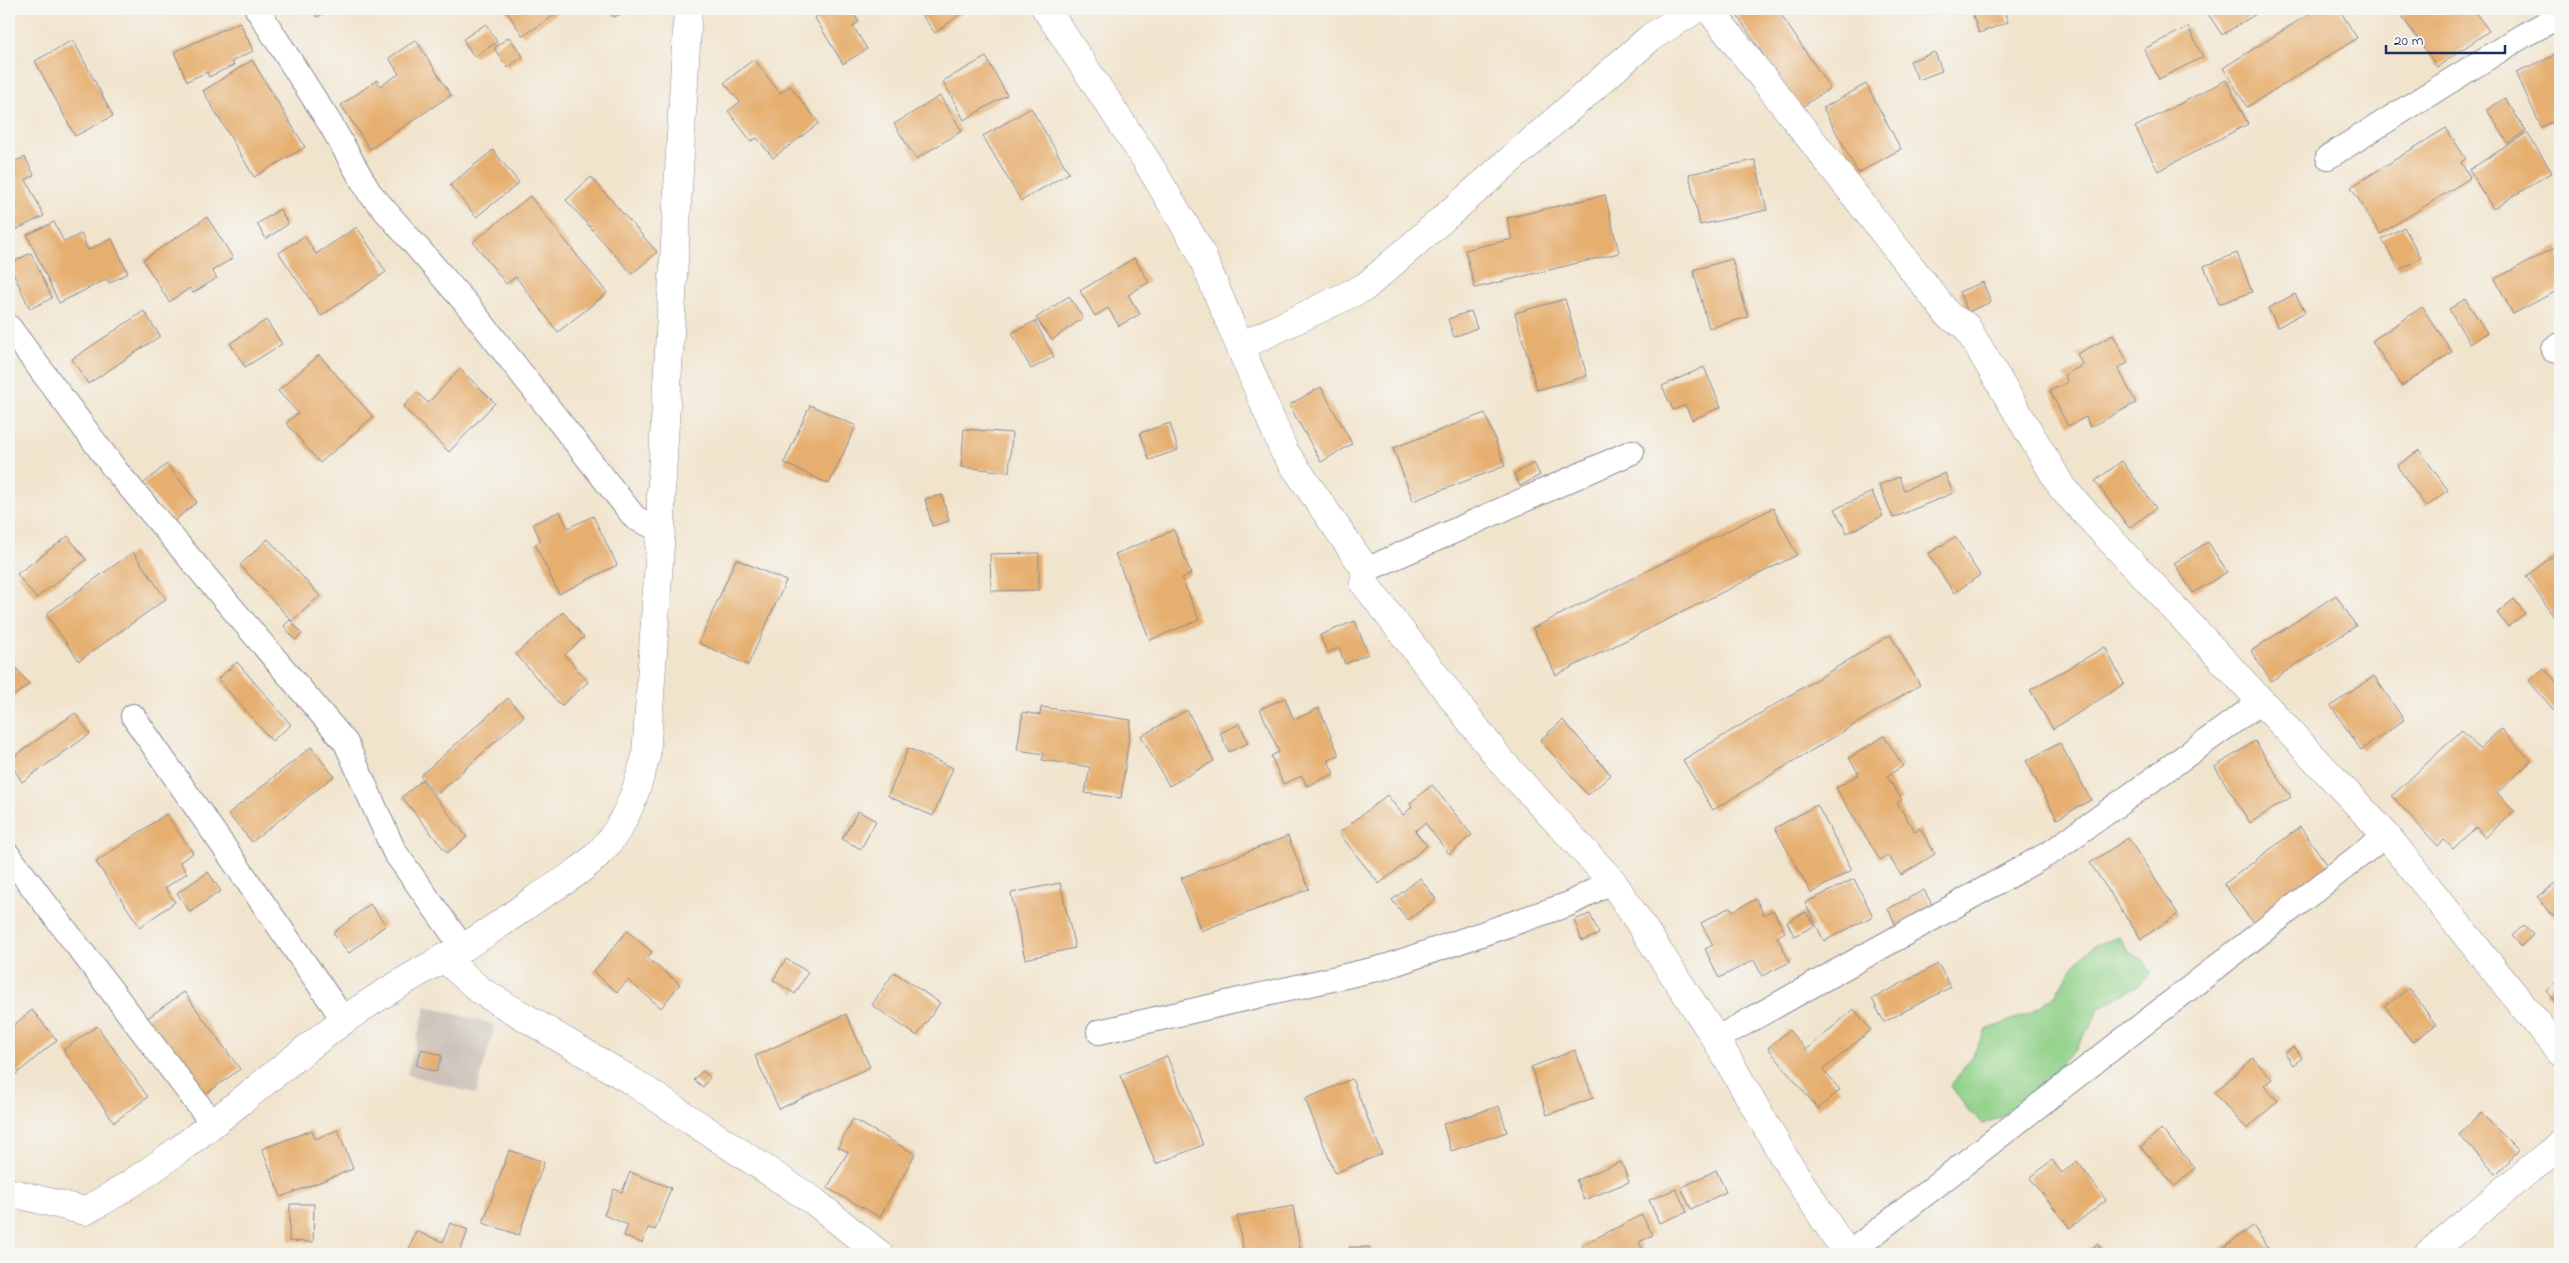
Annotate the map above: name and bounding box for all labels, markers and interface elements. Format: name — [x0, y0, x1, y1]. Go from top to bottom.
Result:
scale bar — [2386, 22, 2505, 54]
text: 20 m — [2394, 30, 2424, 52]

